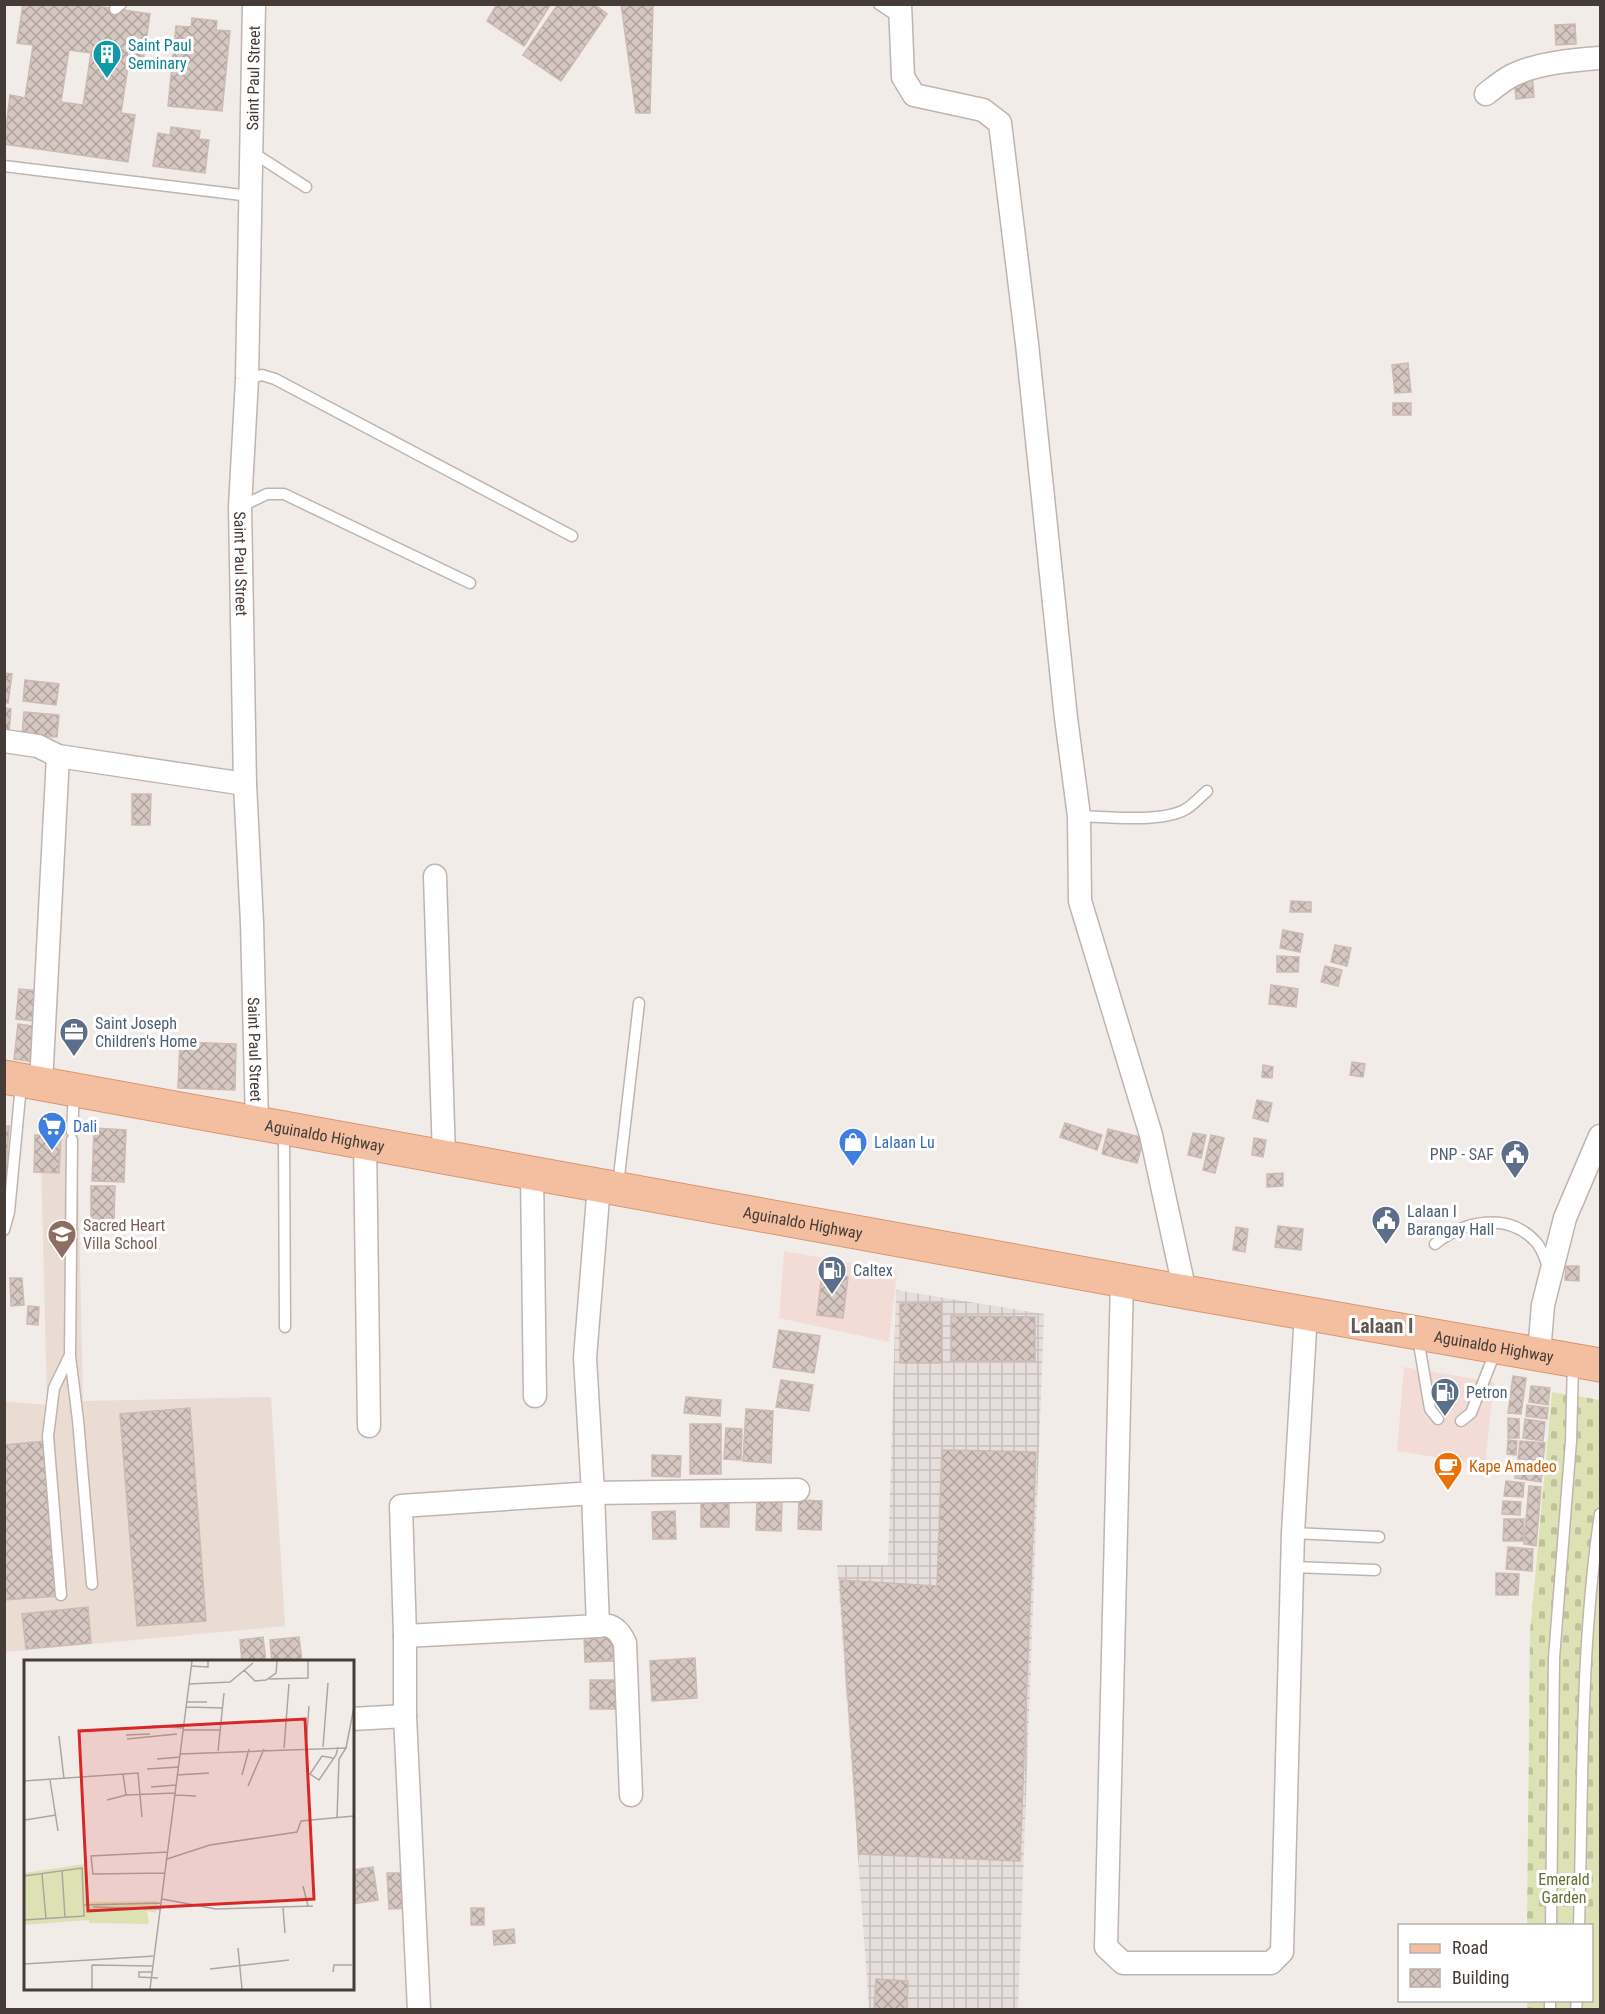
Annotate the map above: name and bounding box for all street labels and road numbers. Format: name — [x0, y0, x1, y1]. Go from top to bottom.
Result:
street label: Saint Paul Street — [243, 25, 264, 131]
street label: Saint Paul Street — [230, 511, 251, 617]
street label: Saint Paul Street — [244, 997, 265, 1102]
street label: Aguinaldo Highway — [263, 1116, 386, 1156]
street label: Aguinaldo Highway — [742, 1203, 864, 1243]
street label: Aguinaldo Highway — [1432, 1327, 1555, 1367]

